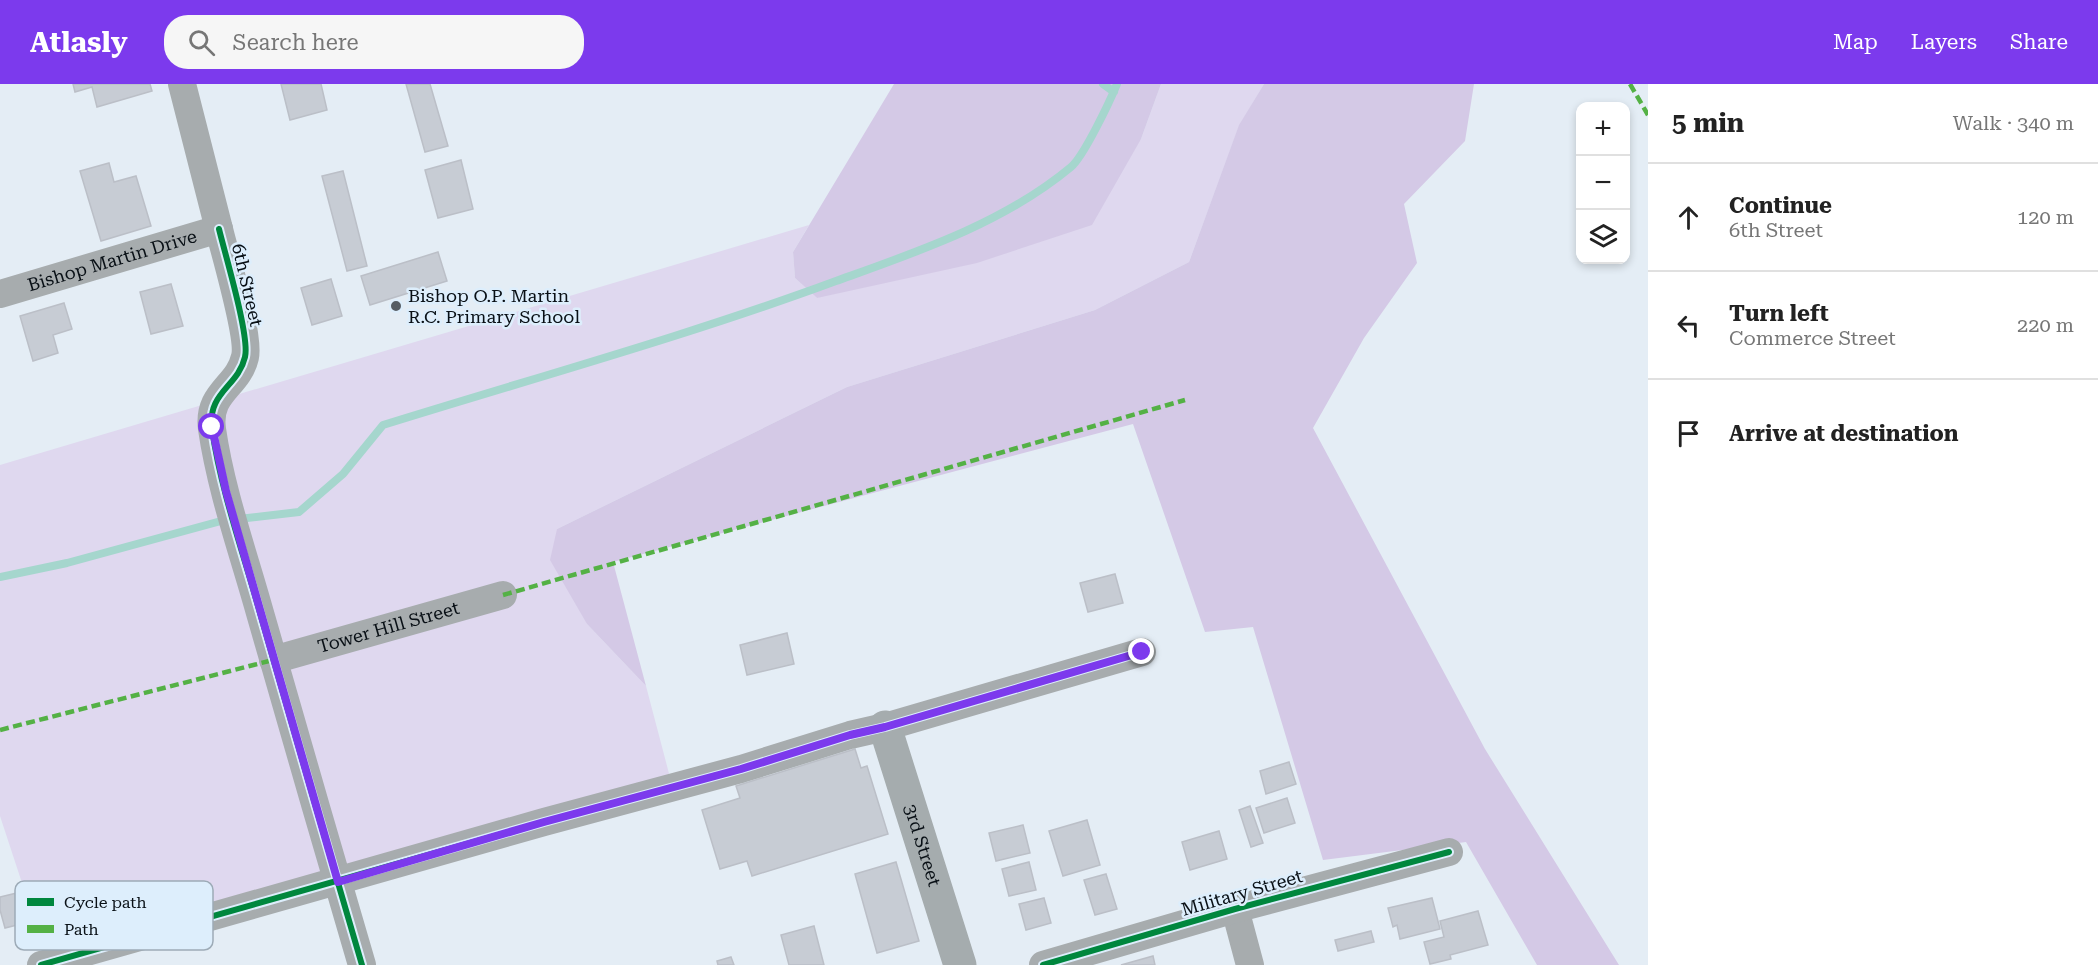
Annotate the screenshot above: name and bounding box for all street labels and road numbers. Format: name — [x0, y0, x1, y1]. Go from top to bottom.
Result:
street label: Bishop Martin Drive — [25, 225, 199, 295]
street label: 6th Street — [228, 241, 267, 329]
street label: Tower Hill Street — [315, 597, 462, 657]
street label: 3rd Street — [900, 801, 946, 889]
street label: Military Street — [1179, 865, 1305, 920]

